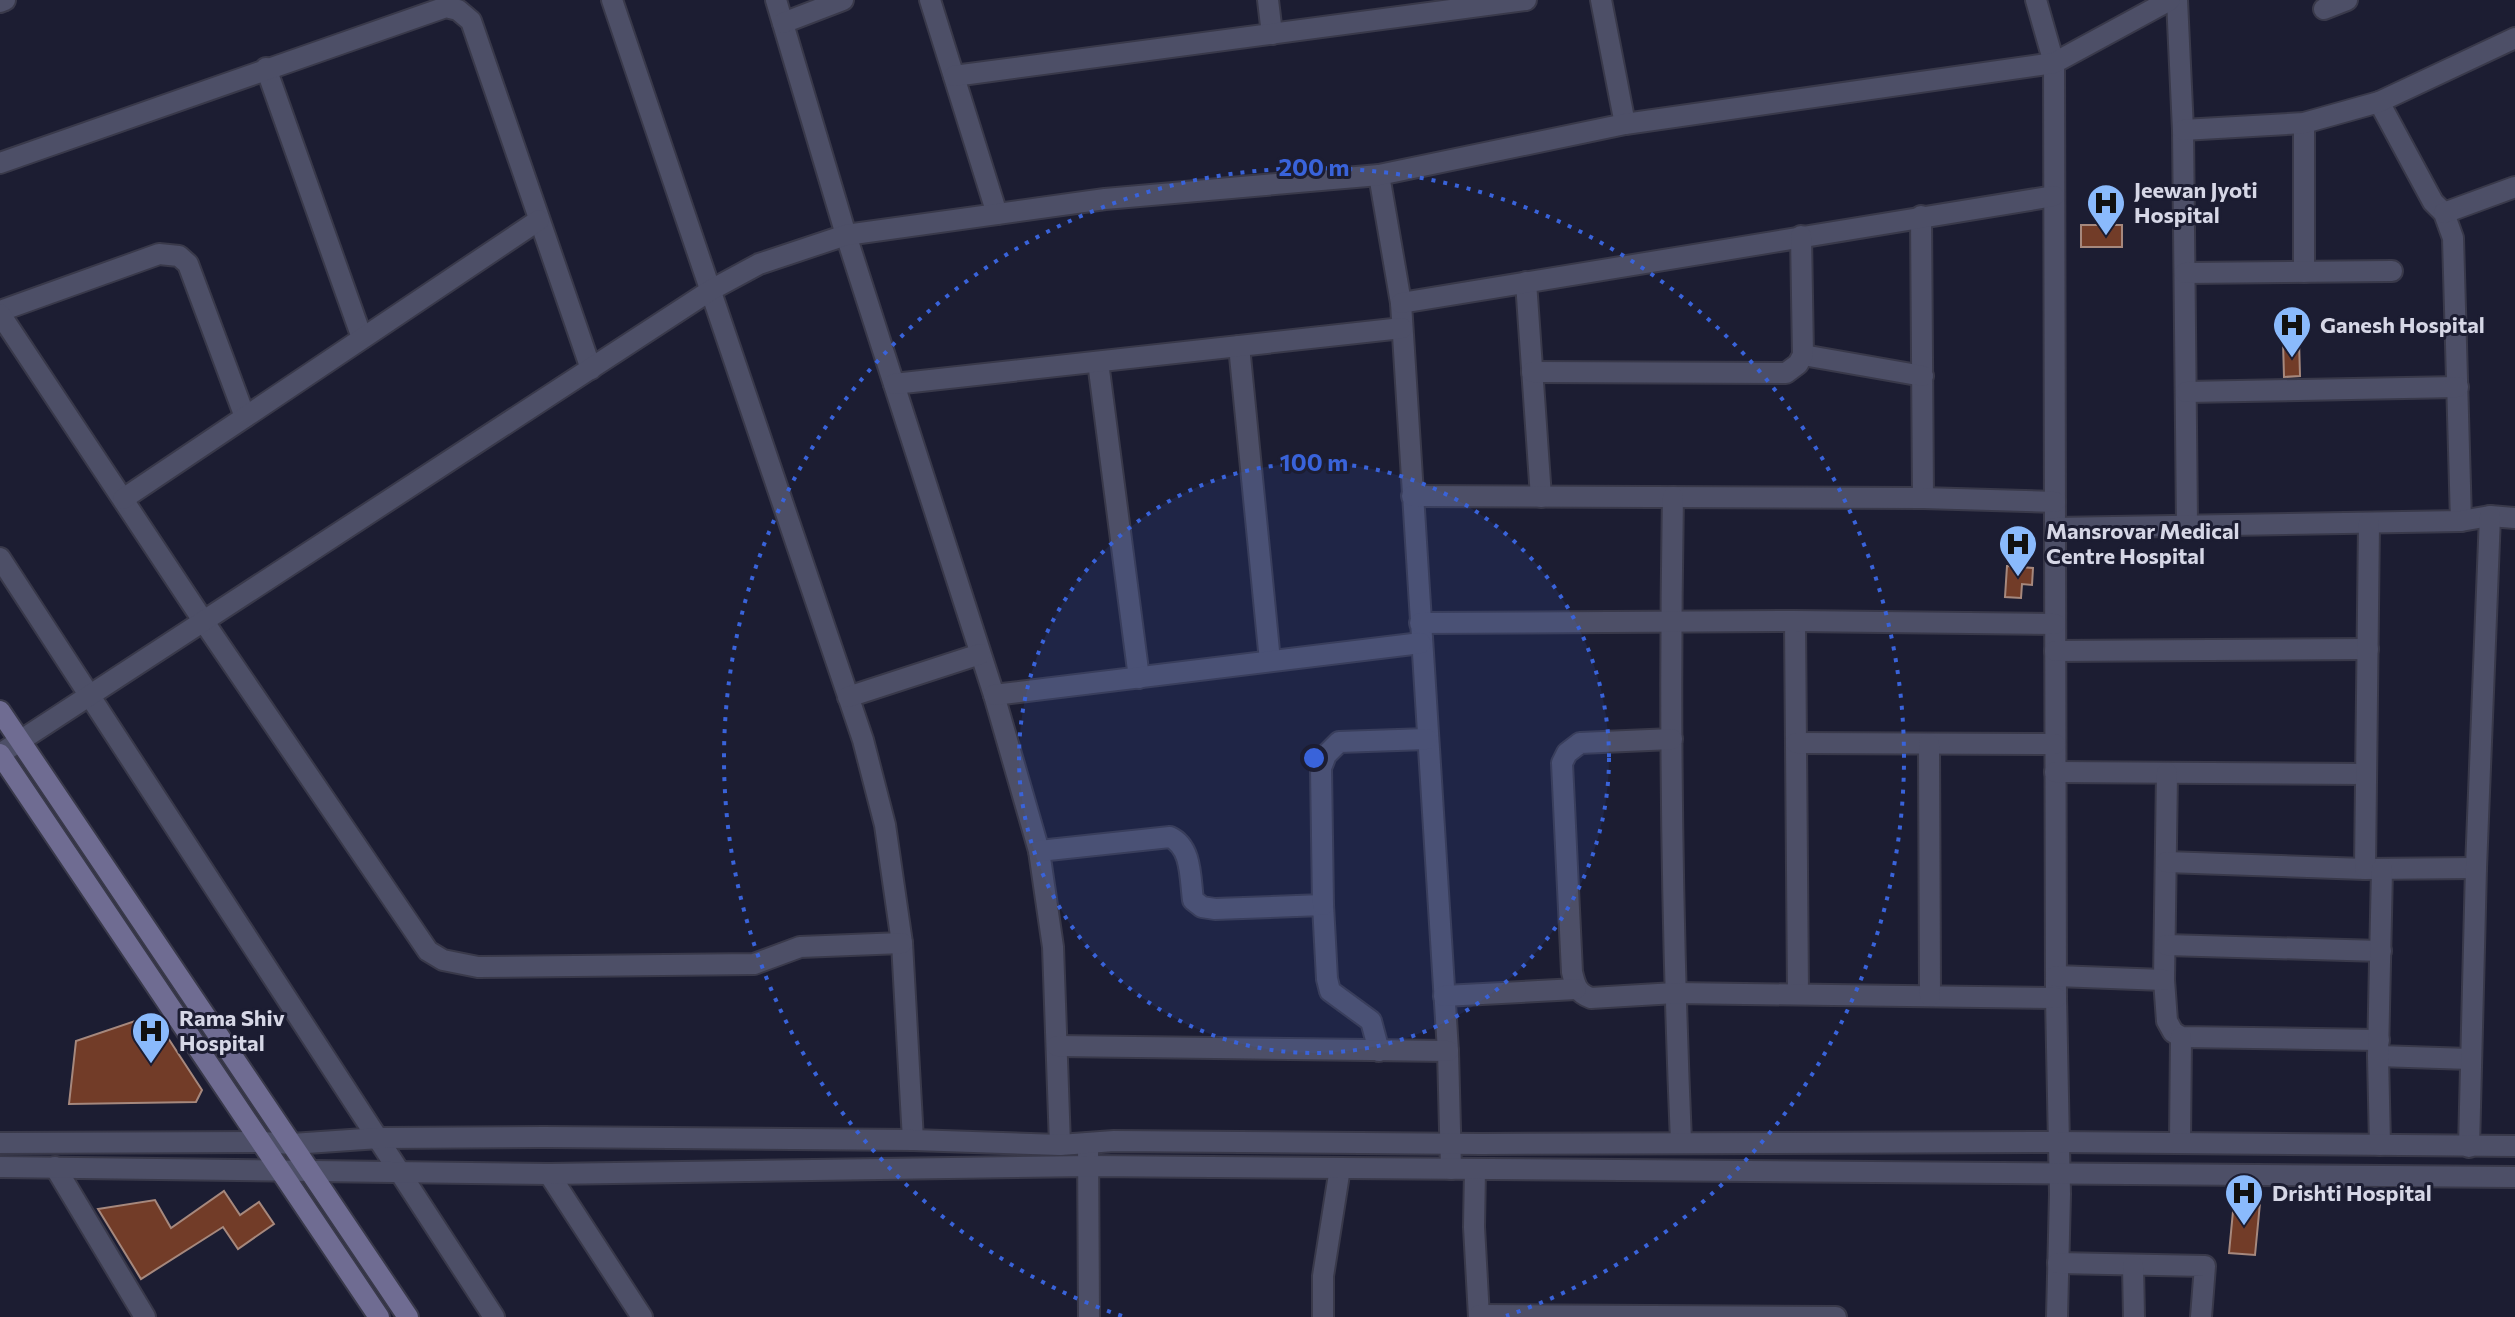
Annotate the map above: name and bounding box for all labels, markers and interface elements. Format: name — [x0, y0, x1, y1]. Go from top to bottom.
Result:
text: 200 m — [1279, 152, 1349, 181]
place label: Jeewan Jyoti Hospital — [2134, 176, 2258, 228]
hospital icon: Jeewan Jyoti Hospital — [2085, 182, 2127, 237]
hospital icon: Ganesh Hospital — [2271, 304, 2313, 359]
place label: Ganesh Hospital — [2320, 311, 2485, 338]
text: 100 m — [1280, 447, 1348, 476]
place label: Mansrovar Medical Centre Hospital — [2046, 517, 2239, 569]
hospital icon: Mansrovar Medical Centre Hospital — [1997, 523, 2039, 578]
centre of rings — [1300, 744, 1328, 772]
place label: Rama Shiv Hospital — [179, 1004, 285, 1056]
hospital icon: Rama Shiv Hospital — [130, 1010, 172, 1065]
hospital icon: Drishti Hospital — [2223, 1172, 2265, 1227]
place label: Drishti Hospital — [2272, 1179, 2432, 1206]

